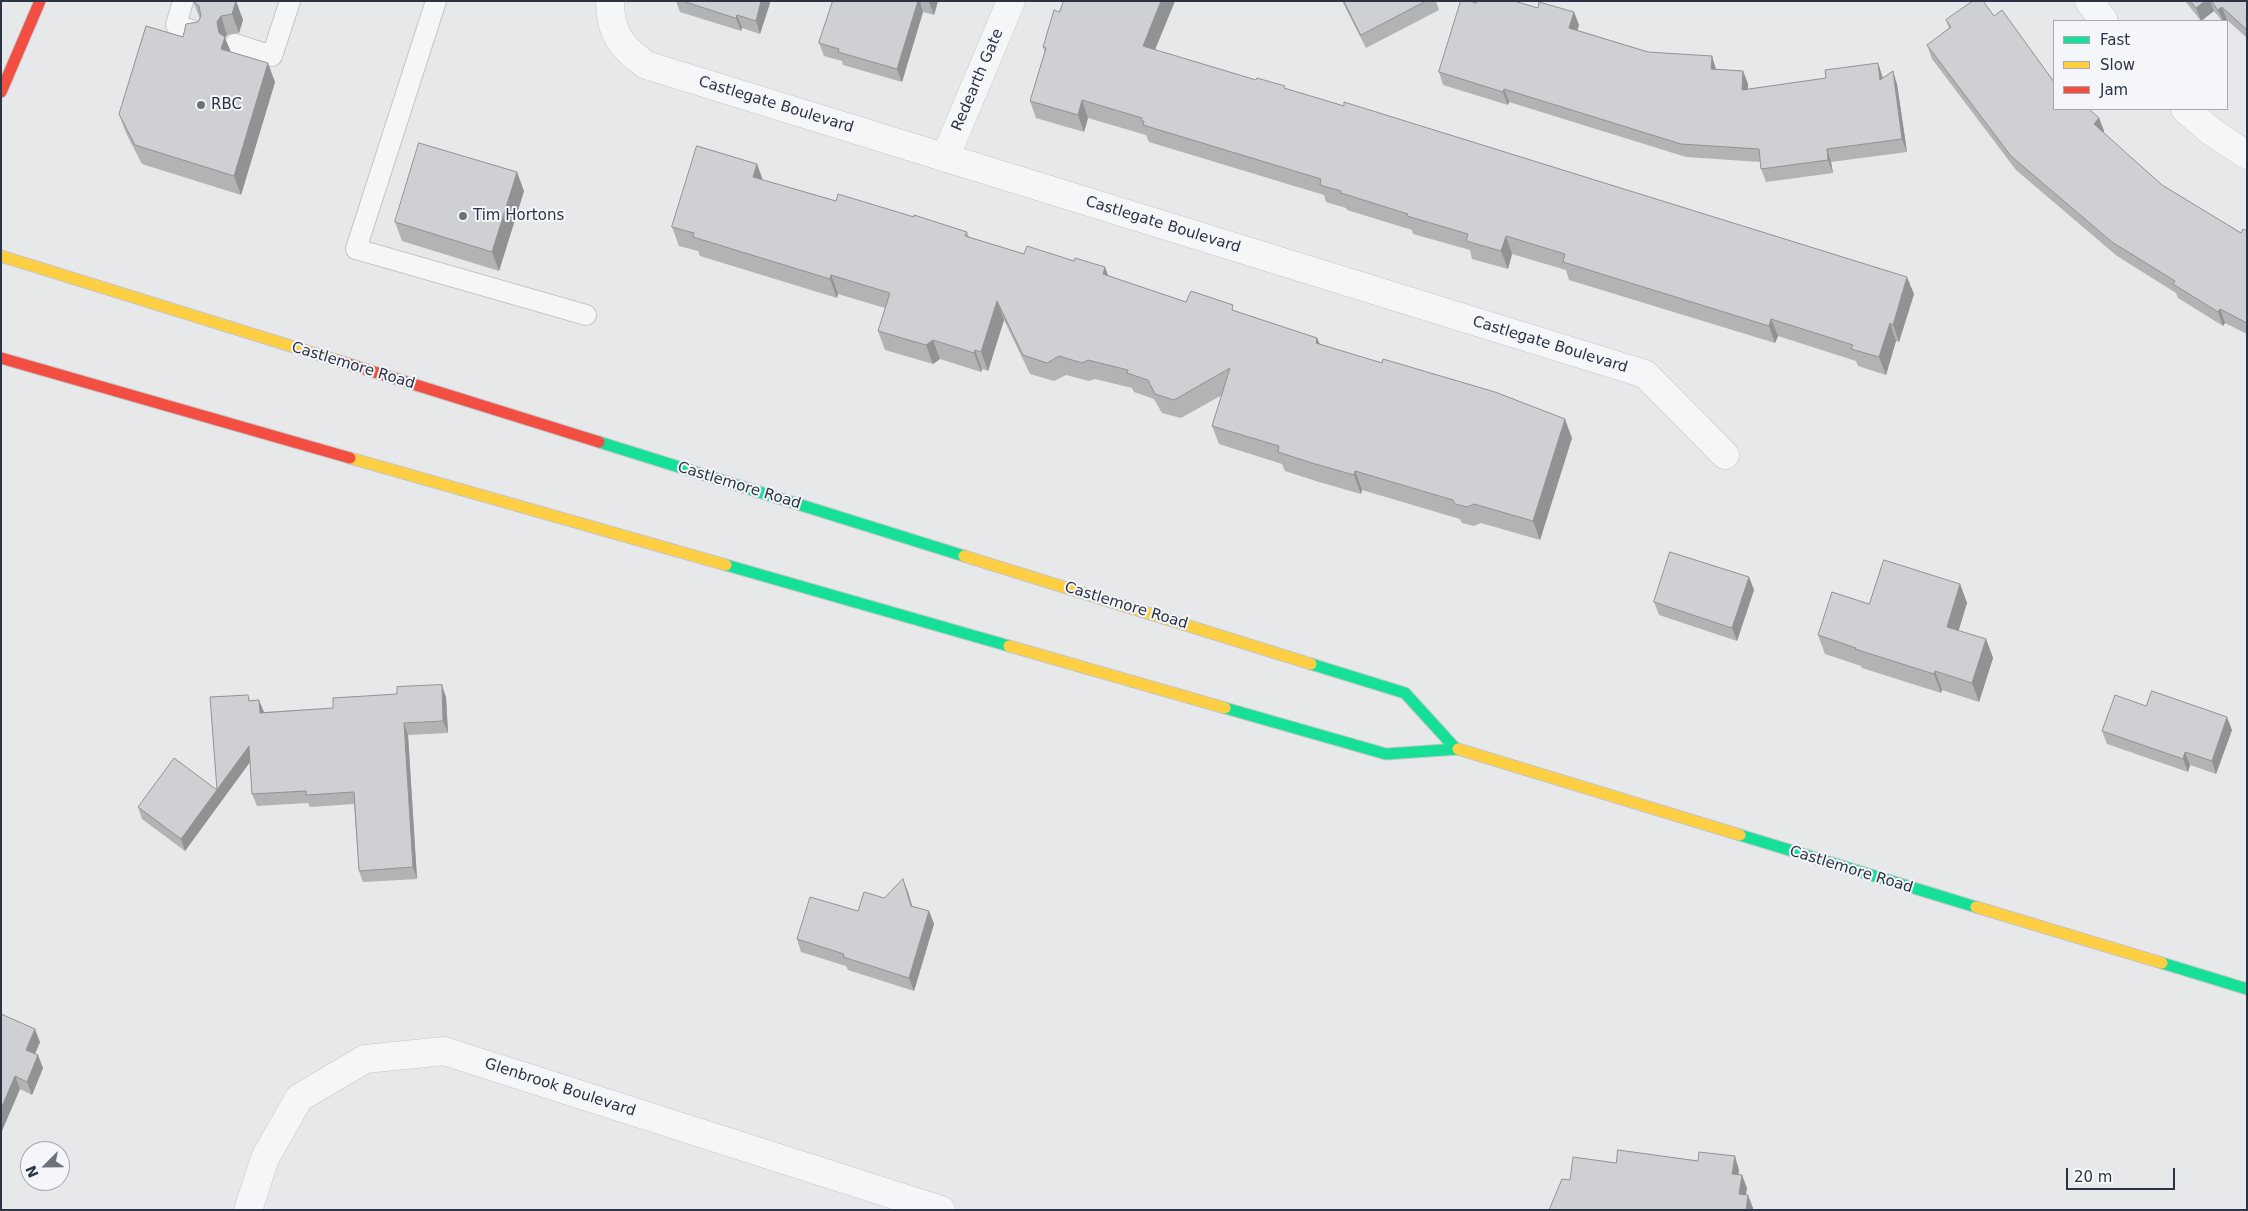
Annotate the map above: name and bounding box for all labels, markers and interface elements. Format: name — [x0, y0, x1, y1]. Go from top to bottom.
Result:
legend — [2053, 20, 2228, 110]
street label: Redearth Gate — [948, 26, 1008, 134]
text: Fast — [2100, 31, 2130, 49]
text: Slow — [2100, 56, 2135, 74]
street label: Castlegate Boulevard — [696, 73, 856, 137]
text: Jam — [2100, 81, 2128, 99]
place label: RBC — [211, 96, 242, 114]
marker: RBC — [195, 99, 207, 111]
street label: Castlegate Boulevard — [1083, 193, 1243, 257]
place label: Tim Hortons — [473, 207, 564, 225]
marker: Tim Hortons — [457, 210, 469, 222]
street label: Castlegate Boulevard — [1470, 313, 1630, 377]
street label: Castlemore Road — [289, 339, 417, 393]
street label: Castlemore Road — [675, 459, 803, 513]
street label: Castlemore Road — [1062, 579, 1190, 633]
street label: Castlemore Road — [1787, 843, 1915, 897]
street label: Glenbrook Boulevard — [482, 1055, 638, 1121]
north arrow — [20, 1141, 70, 1191]
scale bar — [2068, 1158, 2177, 1190]
text: N — [22, 1163, 42, 1180]
text: 20 m — [2074, 1168, 2112, 1186]

